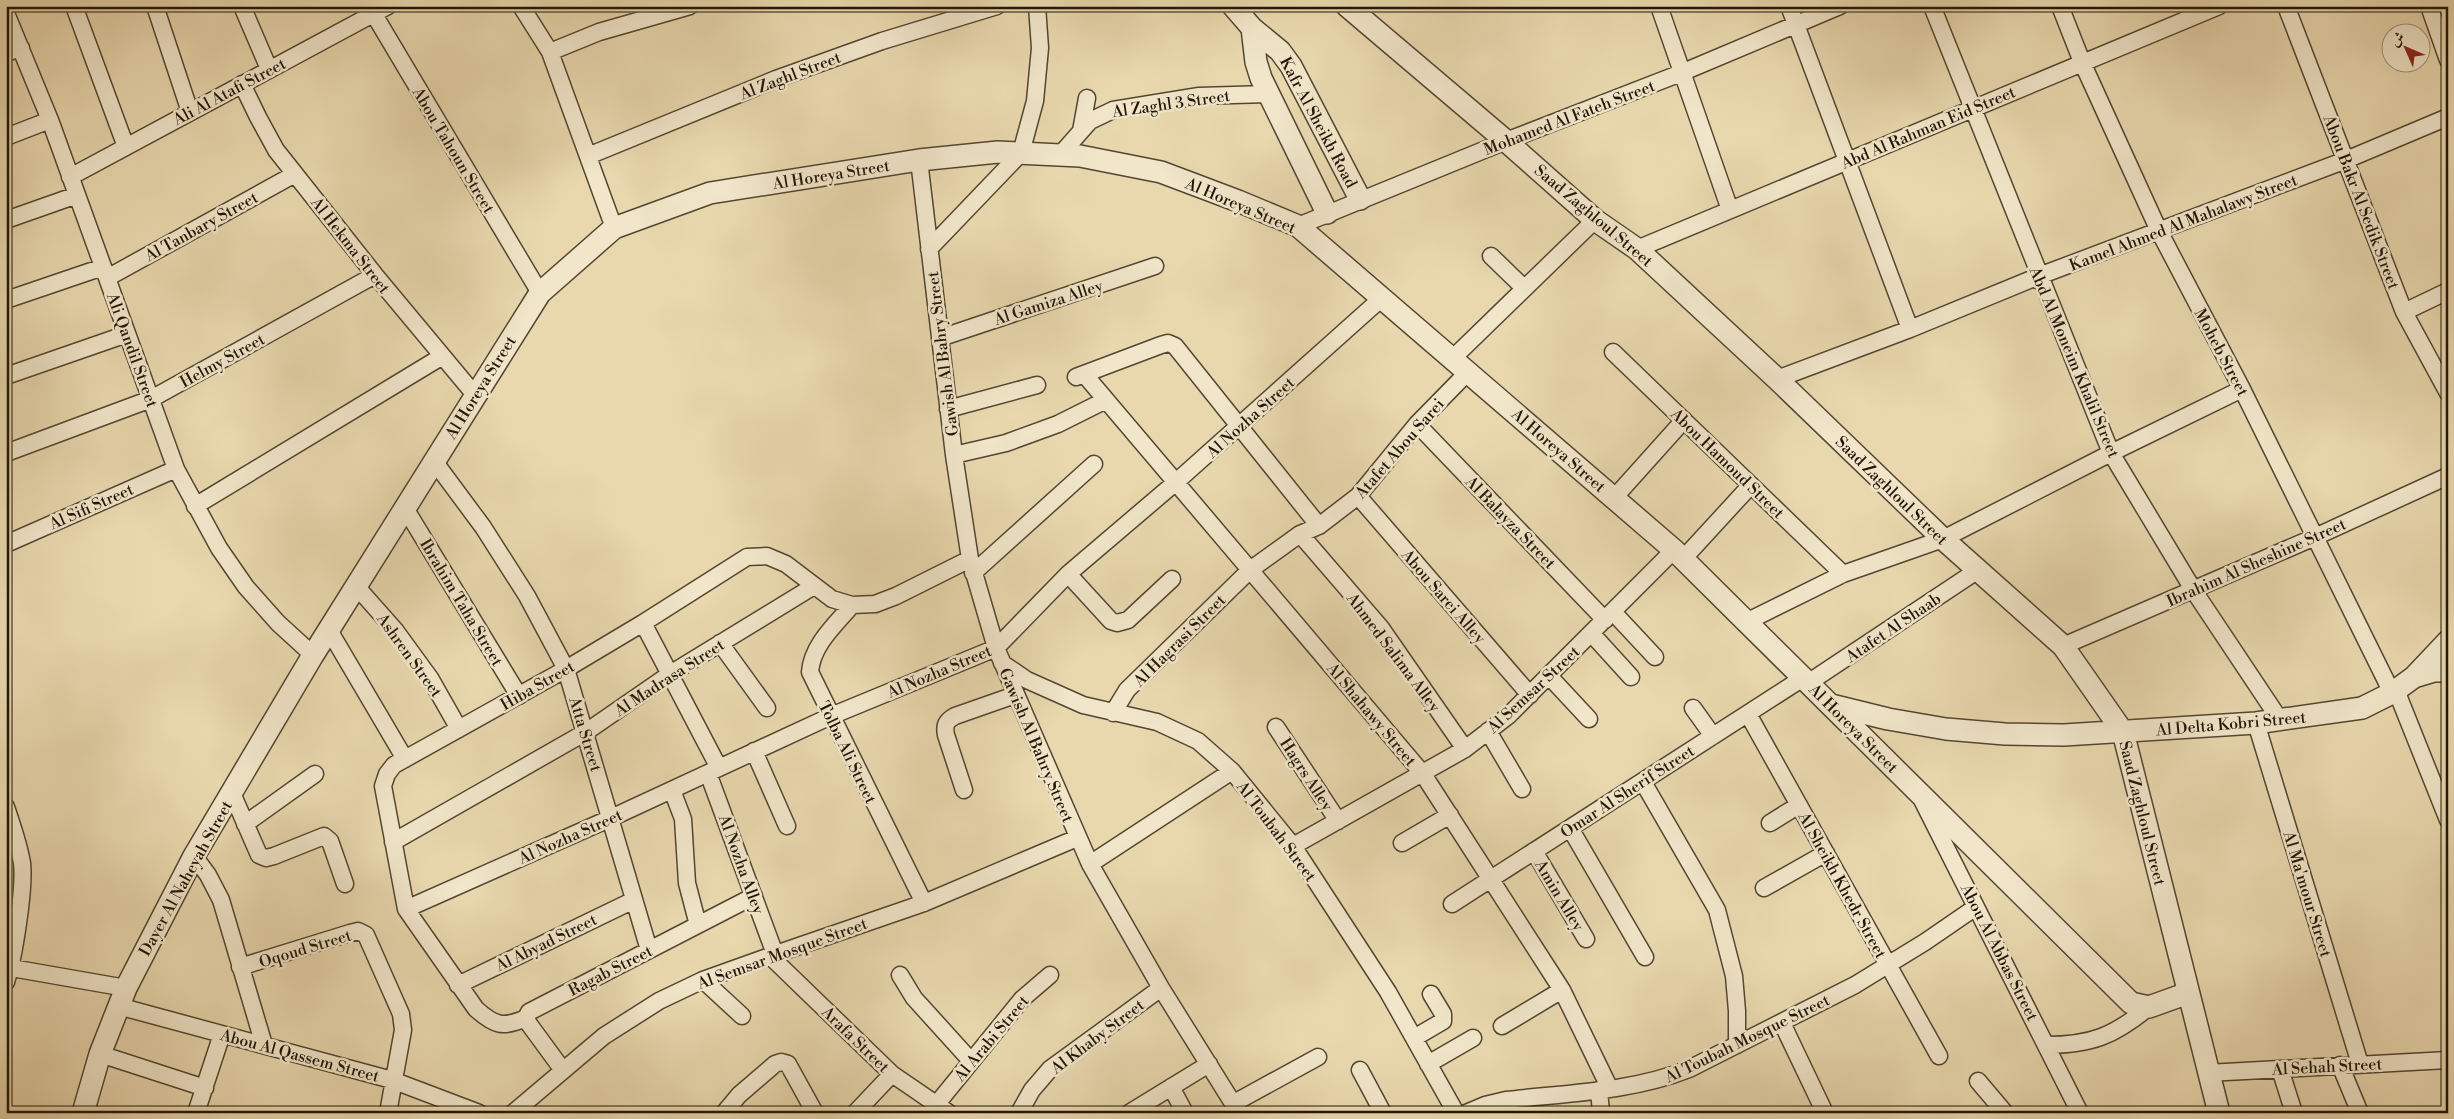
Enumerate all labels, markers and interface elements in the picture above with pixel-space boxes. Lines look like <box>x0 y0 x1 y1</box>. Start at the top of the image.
north arrow <box>2382 22 2432 72</box>
text: ش <box>2386 28 2409 51</box>
street label: Al Zaghl Street <box>736 47 844 105</box>
street label: Kafr Al Sheikh Road <box>1275 53 1361 192</box>
street label: Ali Al Atafi Street <box>169 54 290 130</box>
street label: Mohamed Al Fateh Street <box>1481 76 1658 160</box>
street label: Abd Al Rahman Eid Street <box>1837 82 2019 174</box>
street label: Abou Tahoun Street <box>407 83 499 217</box>
street label: Al Zaghl 3 Street <box>1110 86 1232 122</box>
street label: Abou Bakr Al Sedik Street <box>2318 112 2404 293</box>
street label: Al Horeya Street <box>770 156 891 194</box>
street label: Saad Zaghloul Street <box>1530 160 1657 271</box>
street label: Kamel Ahmed Al Mahalawy Street <box>2066 170 2301 276</box>
street label: Al Horeya Street <box>1181 173 1299 238</box>
street label: Al Tanbary Street <box>141 187 262 267</box>
street label: Al Hekma Street <box>306 193 394 298</box>
street label: Abd Al Moneim Khalil Street <box>2024 263 2124 461</box>
street label: Gawish Al Bahry Street <box>923 270 963 437</box>
street label: Al Gamiza Alley <box>990 276 1106 330</box>
street label: Ali Qandil Street <box>102 289 162 411</box>
street label: Moheb Street <box>2190 305 2253 400</box>
street label: Helmy Street <box>177 329 269 392</box>
street label: Al Horeya Street <box>441 332 521 444</box>
street label: Al Nozha Street <box>1202 373 1299 463</box>
street label: Atafet Abou Sarei <box>1350 394 1449 504</box>
street label: Al Horeya Street <box>1506 404 1610 497</box>
street label: Abou Hamoud Street <box>1666 404 1788 523</box>
street label: Saad Zaghloul Street <box>1831 432 1952 550</box>
street label: Al Balayza Street <box>1460 471 1560 574</box>
street label: Al Sifi Street <box>45 479 137 535</box>
street label: Ibrahim Al Sheshine Street <box>2164 514 2350 612</box>
street label: Ibrahim Taha Street <box>415 535 507 670</box>
street label: Abou Sarei Alley <box>1396 545 1490 648</box>
street label: Ahmed Salima Alley <box>1341 588 1445 716</box>
street label: Atafet Al Shaab <box>1841 589 1945 668</box>
street label: Al Hagrasi Street <box>1129 590 1230 692</box>
street label: Ashren Street <box>372 609 446 702</box>
street label: Al Madrasa Street <box>610 635 729 721</box>
street label: Al Nozha Street <box>883 641 995 703</box>
street label: Al Semsar Street <box>1483 642 1584 738</box>
street label: Hiba Street <box>497 657 578 715</box>
street label: Al Shahawy Street <box>1322 658 1421 771</box>
street label: Gawish Al Bahry Street <box>994 665 1078 826</box>
street label: Al Horeya Street <box>1804 679 1902 778</box>
street label: Atta Street <box>564 693 606 775</box>
street label: Tolba Ali Street <box>814 698 881 807</box>
street label: Al Delta Kobri Street <box>2154 707 2307 741</box>
street label: Hagrs Alley <box>1275 734 1337 815</box>
street label: Saad Zaghloul Street <box>2114 739 2170 888</box>
street label: Omar Al Sherif Street <box>1557 741 1699 843</box>
street label: Al Toubah Street <box>1231 777 1321 886</box>
street label: Dayer Al Naheyah Street <box>135 797 237 960</box>
street label: Al Nozha Street <box>514 805 626 869</box>
street label: Al Sheikh Khedr Street <box>1793 808 1891 962</box>
street label: Al Nozha Alley <box>713 811 768 917</box>
street label: Al Ma'mour Street <box>2278 828 2336 960</box>
street label: Amin Alley <box>1530 855 1588 935</box>
street label: Abou Al Abbas Street <box>1955 880 2042 1025</box>
street label: Al Abyad Street <box>492 910 601 976</box>
street label: Al Semsar Mosque Street <box>694 914 870 994</box>
street label: Oqoud Street <box>257 925 354 973</box>
street label: Ragab Street <box>565 941 656 1001</box>
street label: Al Toubah Mosque Street <box>1661 990 1833 1088</box>
street label: Al Arabi Street <box>949 991 1034 1086</box>
street label: Al Khaby Street <box>1046 995 1149 1079</box>
street label: Arafa Street <box>817 1002 894 1077</box>
street label: Abou Al Qassem Street <box>217 1025 382 1087</box>
street label: Al Sehah Street <box>2271 1054 2383 1080</box>

